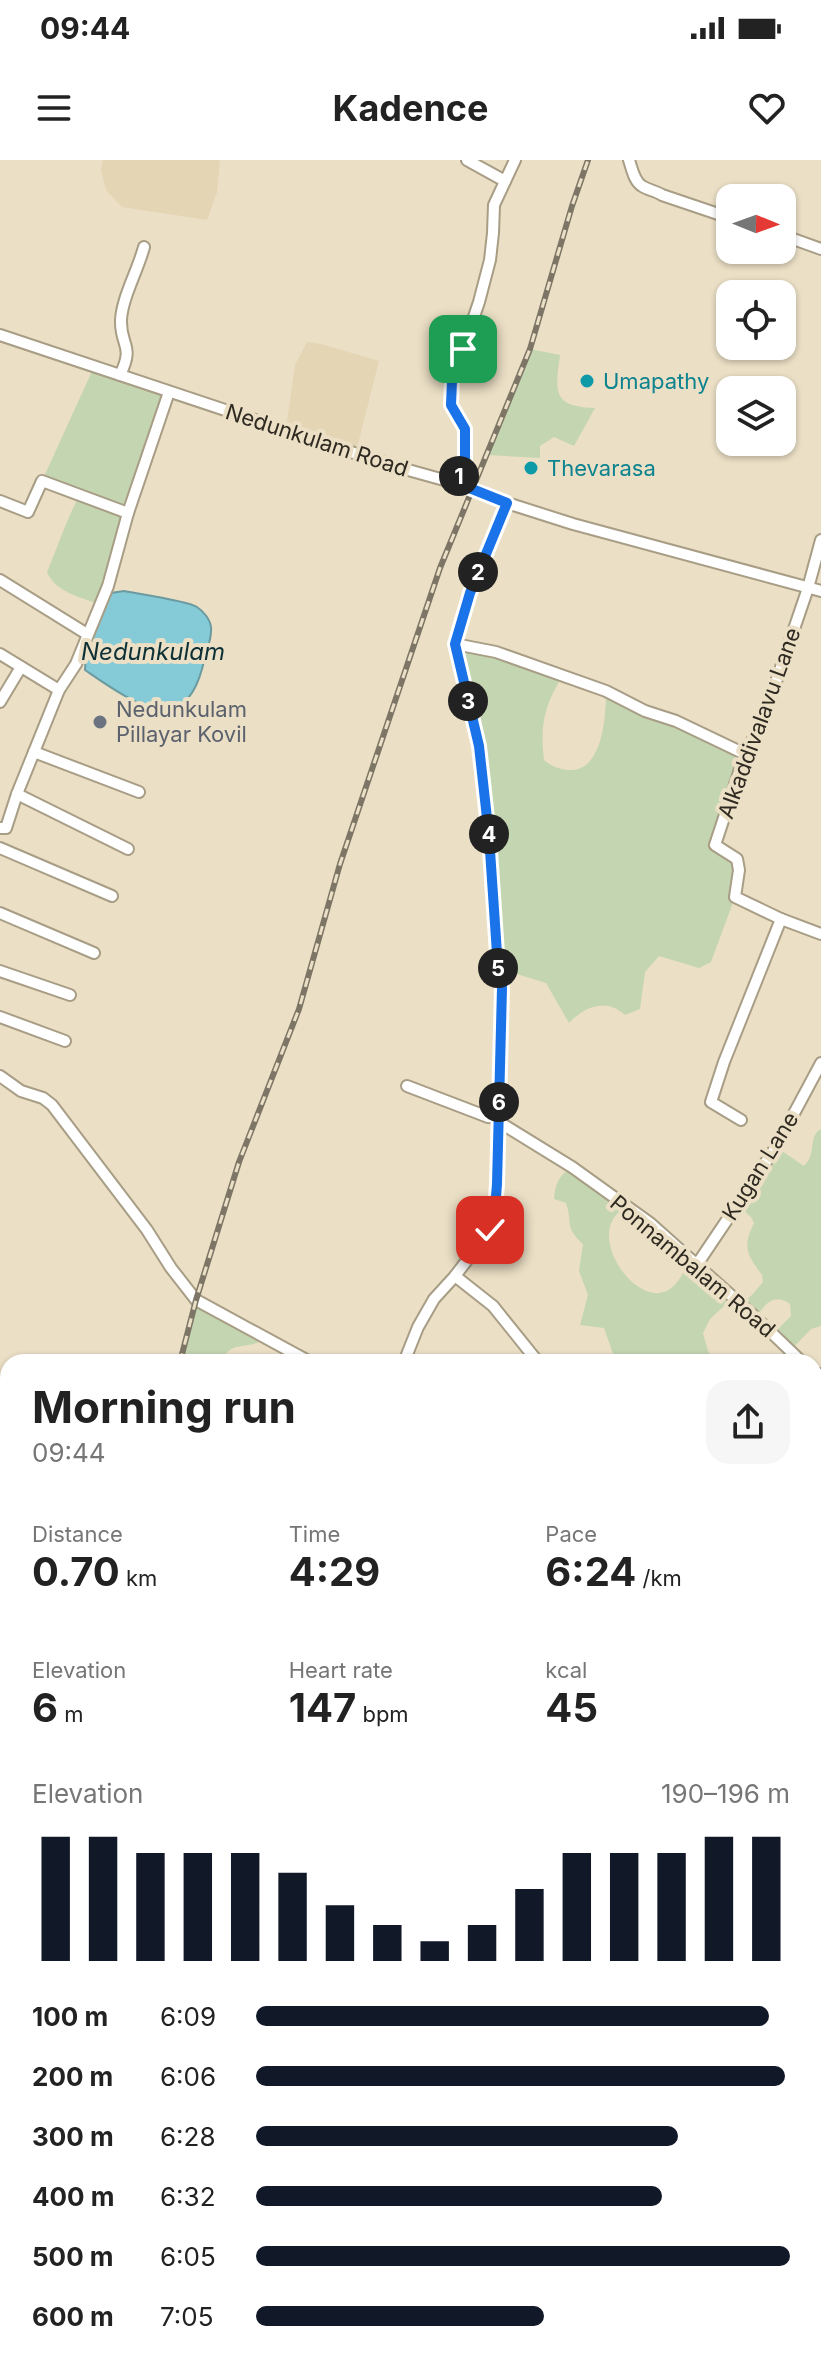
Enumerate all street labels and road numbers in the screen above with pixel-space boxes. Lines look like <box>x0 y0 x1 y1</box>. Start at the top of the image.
street label: Nedunkulam Road <box>223 398 411 482</box>
street label: Alkaddivalavu Lane <box>712 624 806 822</box>
street label: Kugan Lane <box>716 1107 804 1225</box>
street label: Ponnambalam Road <box>605 1190 781 1342</box>

